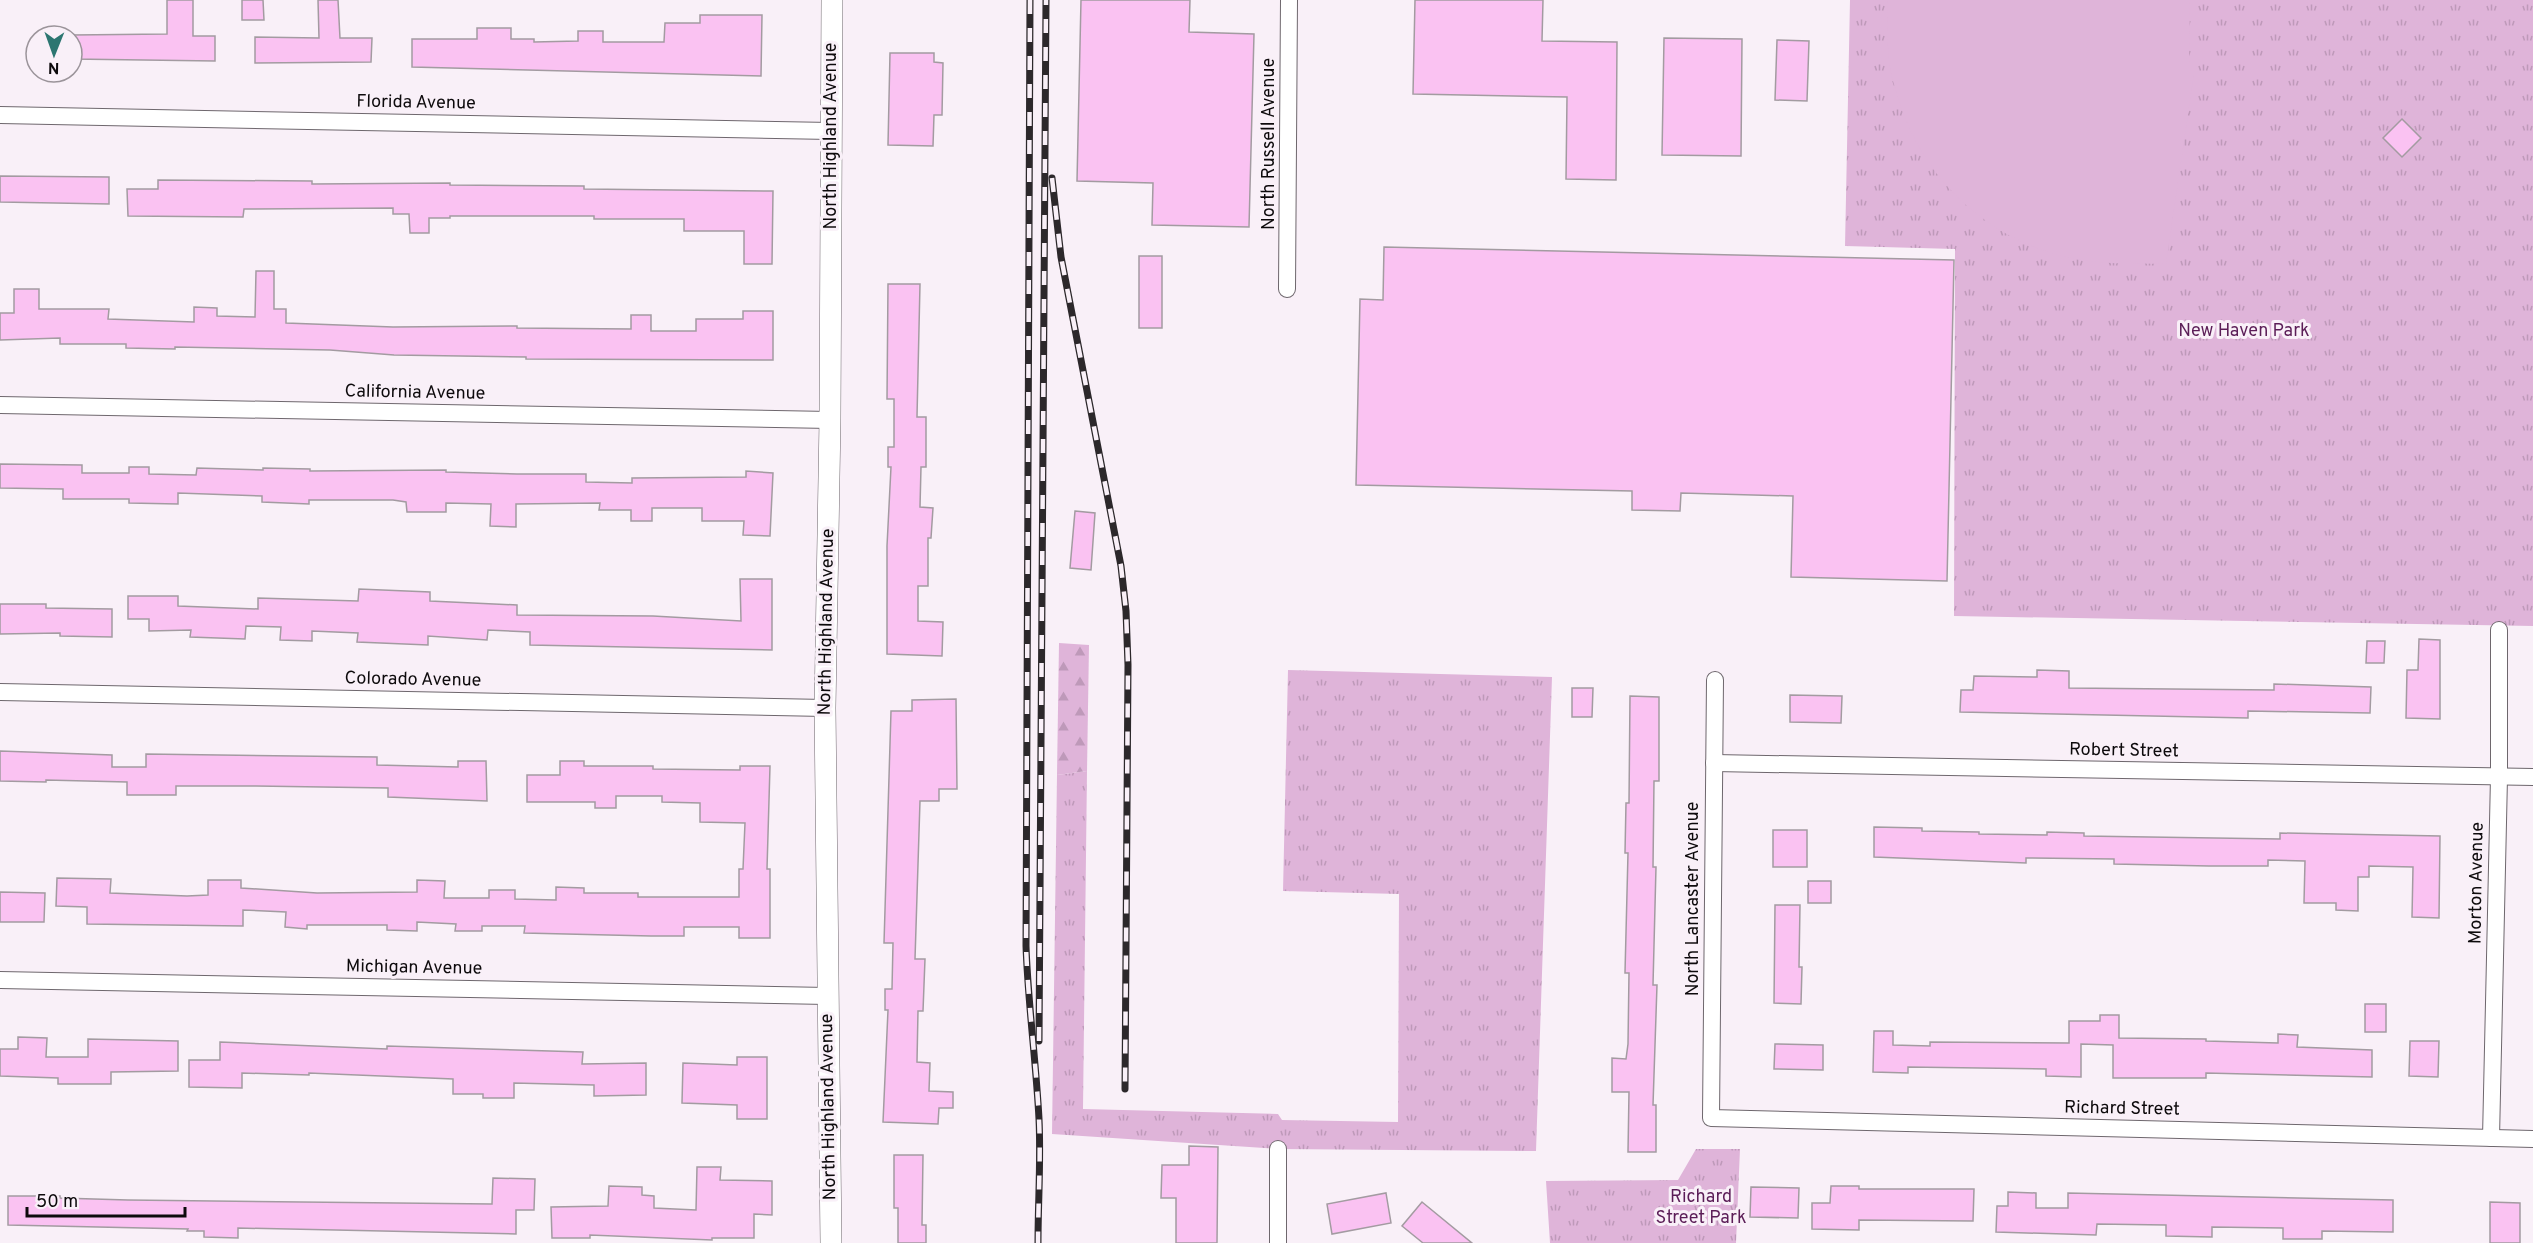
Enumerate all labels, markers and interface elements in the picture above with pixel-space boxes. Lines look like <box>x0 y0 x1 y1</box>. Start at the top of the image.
north arrow <box>24 24 84 84</box>
street label: North Highland Avenue <box>820 43 843 229</box>
text: N <box>48 57 60 77</box>
street label: North Russell Avenue <box>1258 58 1281 230</box>
street label: Florida Avenue <box>356 90 476 116</box>
park label: New Haven Park <box>2178 320 2310 343</box>
street label: California Avenue <box>344 380 486 406</box>
street label: North Highland Avenue <box>814 528 840 716</box>
street label: Colorado Avenue <box>344 667 482 693</box>
street label: Robert Street <box>2069 739 2179 763</box>
street label: North Lancaster Avenue <box>1682 802 1705 996</box>
street label: Morton Avenue <box>2464 822 2490 944</box>
street label: Michigan Avenue <box>346 955 482 981</box>
street label: North Highland Avenue <box>816 1013 842 1201</box>
street label: Richard Street <box>2064 1096 2180 1122</box>
scale bar <box>27 1180 184 1218</box>
park label: Richard Street Park <box>1656 1186 1746 1230</box>
text: 50 m <box>36 1191 78 1214</box>

